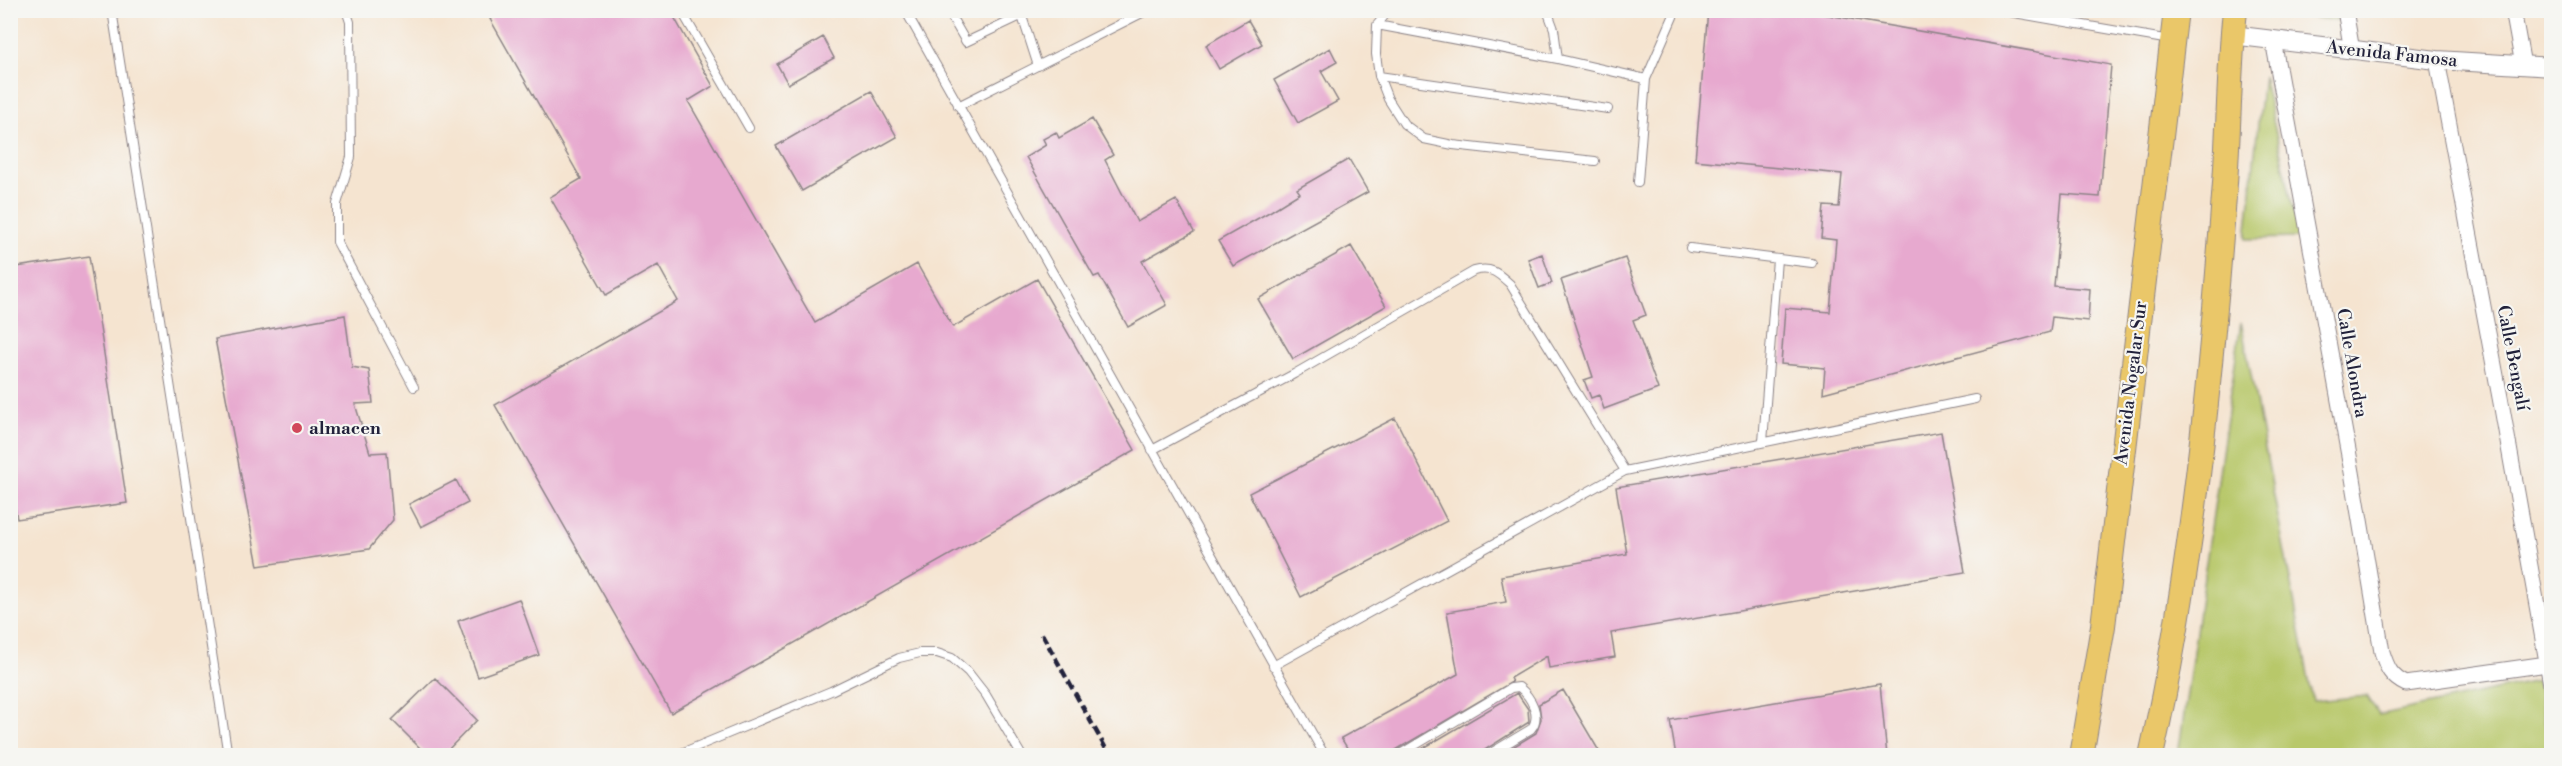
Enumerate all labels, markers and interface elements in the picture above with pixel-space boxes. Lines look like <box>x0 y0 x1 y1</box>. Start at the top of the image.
street label: Avenida Famosa <box>2324 36 2460 72</box>
street label: Avenida Nogalar Sur <box>2109 300 2152 467</box>
street label: Calle Bengalí <box>2491 303 2535 414</box>
street label: Calle Alondra <box>2331 307 2373 420</box>
place label: almacen <box>309 417 381 440</box>
marker: almacen <box>290 421 304 435</box>

